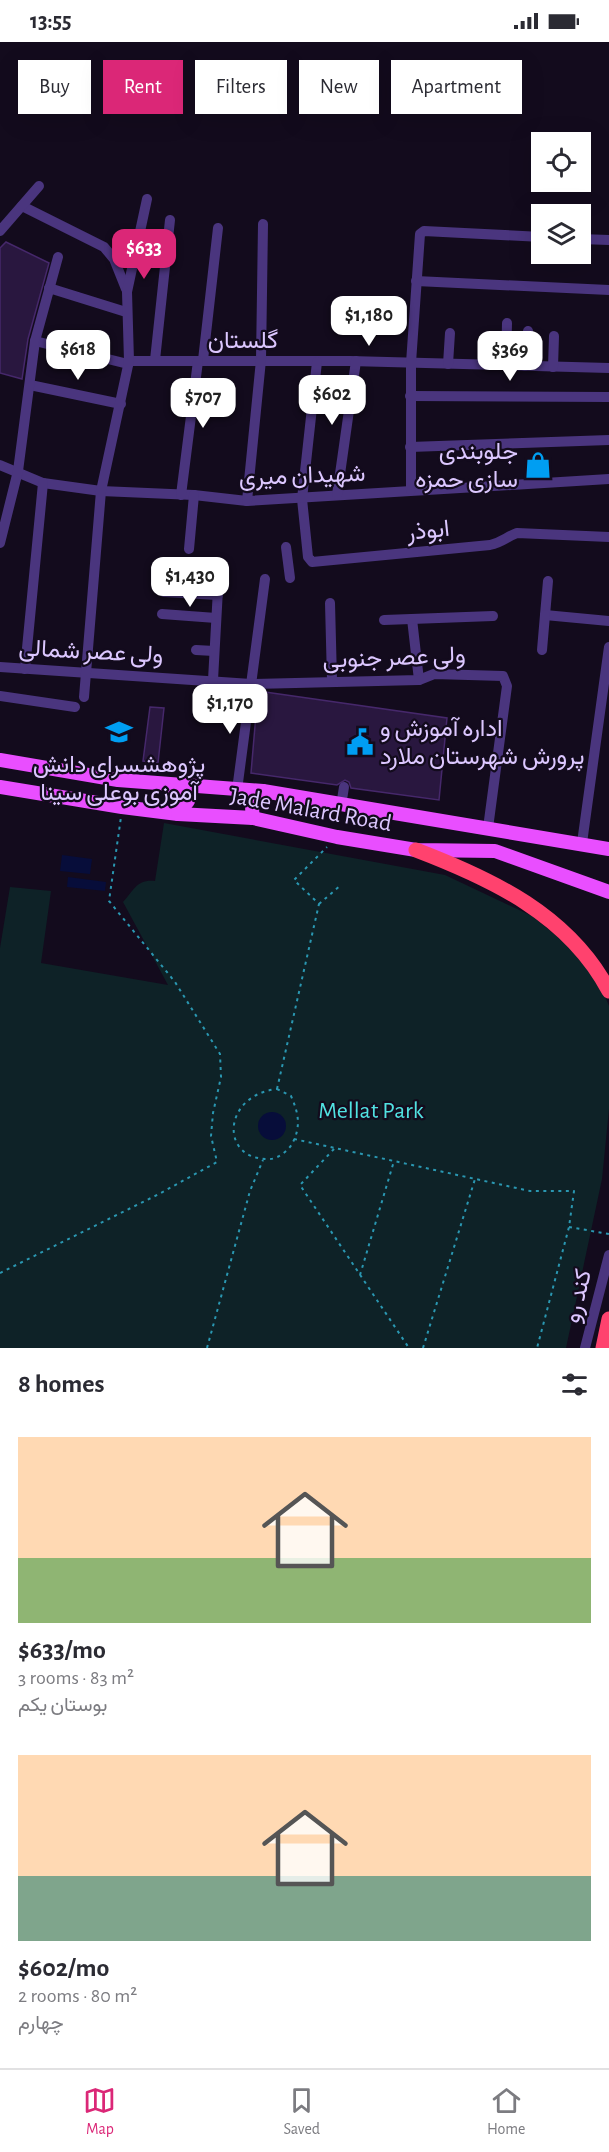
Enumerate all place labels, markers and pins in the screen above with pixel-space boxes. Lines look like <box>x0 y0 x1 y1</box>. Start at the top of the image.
pin: $633 <box>108 229 180 280</box>
pin: $1,180 <box>320 296 418 347</box>
pin: $618 <box>42 330 114 381</box>
pin: $369 <box>474 331 546 382</box>
pin: $602 <box>296 375 368 426</box>
pin: $707 <box>167 378 239 429</box>
place label: جلوبندی سازی حمزه <box>415 440 518 494</box>
shop icon: جلوبندی سازی حمزه <box>523 450 553 480</box>
pin: $1,430 <box>141 557 239 608</box>
pin: $1,170 <box>181 684 279 735</box>
place label: اداره آموزش و پرورش شهرستان ملارد <box>380 716 585 772</box>
school or university icon: پژوهشسرای دانش آموزی بوعلی سینا <box>104 717 134 747</box>
public building icon: اداره آموزش و پرورش شهرستان ملارد <box>345 727 375 757</box>
place label: پژوهشسرای دانش آموزی بوعلی سینا <box>33 753 205 807</box>

